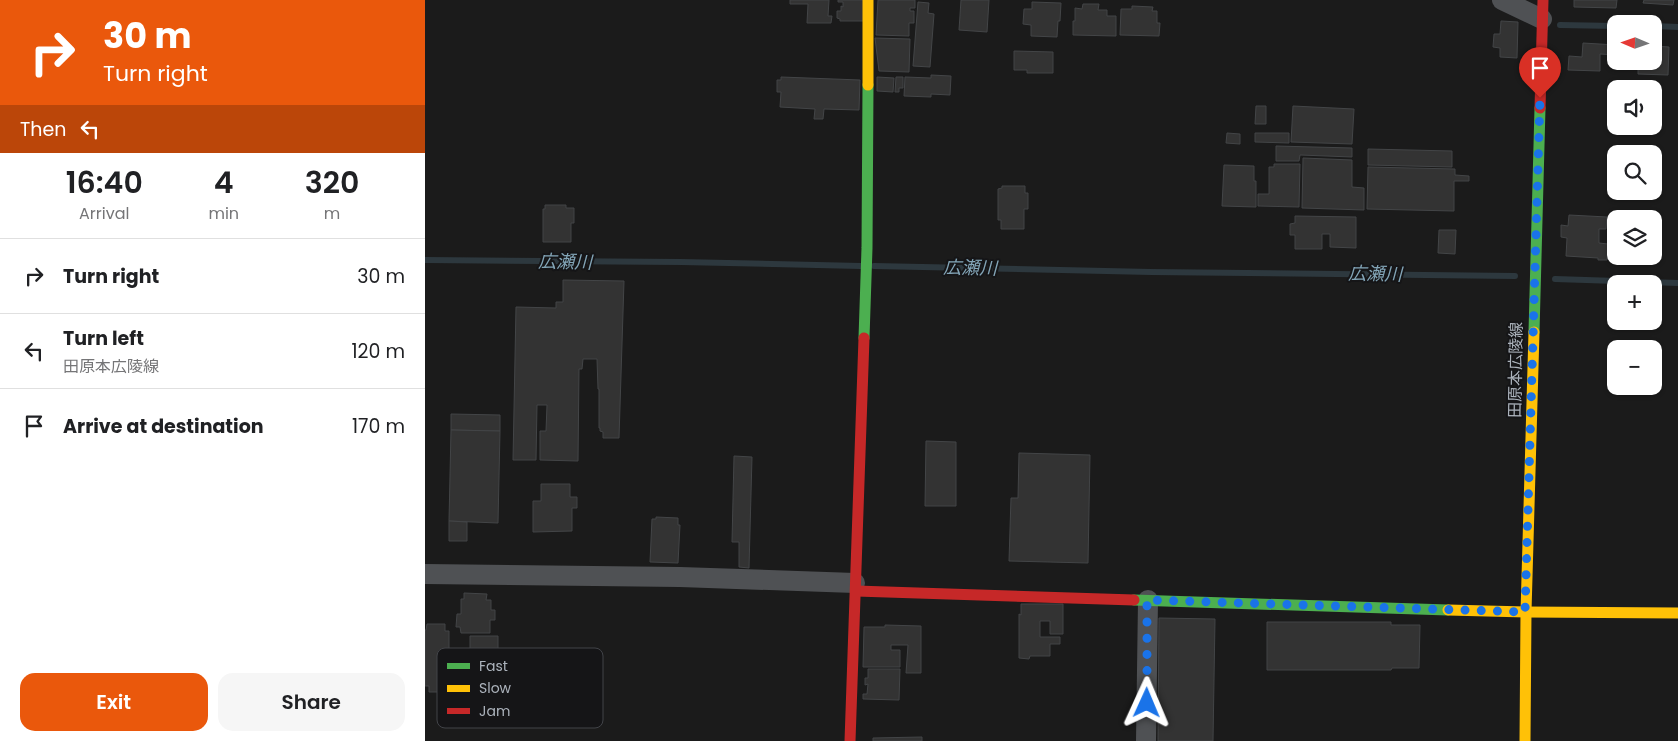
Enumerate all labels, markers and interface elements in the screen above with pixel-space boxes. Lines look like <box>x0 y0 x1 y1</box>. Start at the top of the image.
text: 30 m <box>103 11 191 60</box>
north arrow <box>1607 15 1663 70</box>
map controls <box>1607 15 1662 395</box>
icon: right <box>20 20 85 85</box>
pin <box>1519 47 1561 98</box>
icon: arrive <box>1526 54 1554 82</box>
text: Turn right <box>103 58 208 89</box>
button: sound <box>1607 80 1662 135</box>
icon: left <box>76 115 104 143</box>
text: Then <box>20 116 66 143</box>
button: search <box>1607 145 1662 200</box>
text: 16:40 <box>66 161 143 204</box>
text: 4 <box>214 161 234 204</box>
text: 320 <box>305 161 359 204</box>
text: Arrival <box>79 202 129 225</box>
text: min <box>208 202 239 225</box>
text: m <box>324 202 340 225</box>
button: layers <box>1607 210 1662 265</box>
water label: 広瀬川 <box>538 249 594 275</box>
water label: 広瀬川 <box>943 255 999 281</box>
water label: 広瀬川 <box>1348 261 1404 287</box>
icon: right <box>20 262 48 290</box>
text: Turn right <box>63 263 159 290</box>
text: 30 m <box>357 263 405 290</box>
button: + <box>1607 275 1662 330</box>
street label: 田原本広陵線 <box>1503 322 1528 418</box>
text: Turn left <box>63 325 144 352</box>
icon: left <box>20 337 48 365</box>
text: 120 m <box>351 338 405 365</box>
button: − <box>1607 340 1662 395</box>
text: 田原本広陵線 <box>63 355 159 378</box>
icon: arrive <box>20 412 48 440</box>
text: Arrive at destination <box>63 413 264 440</box>
text: 170 m <box>352 413 405 440</box>
legend <box>437 648 603 728</box>
text: Fast <box>479 656 508 676</box>
button: Exit <box>20 673 208 731</box>
button: Share <box>218 673 405 731</box>
position arrow <box>1120 676 1172 728</box>
text: Slow <box>479 678 512 698</box>
text: Jam <box>479 701 510 721</box>

